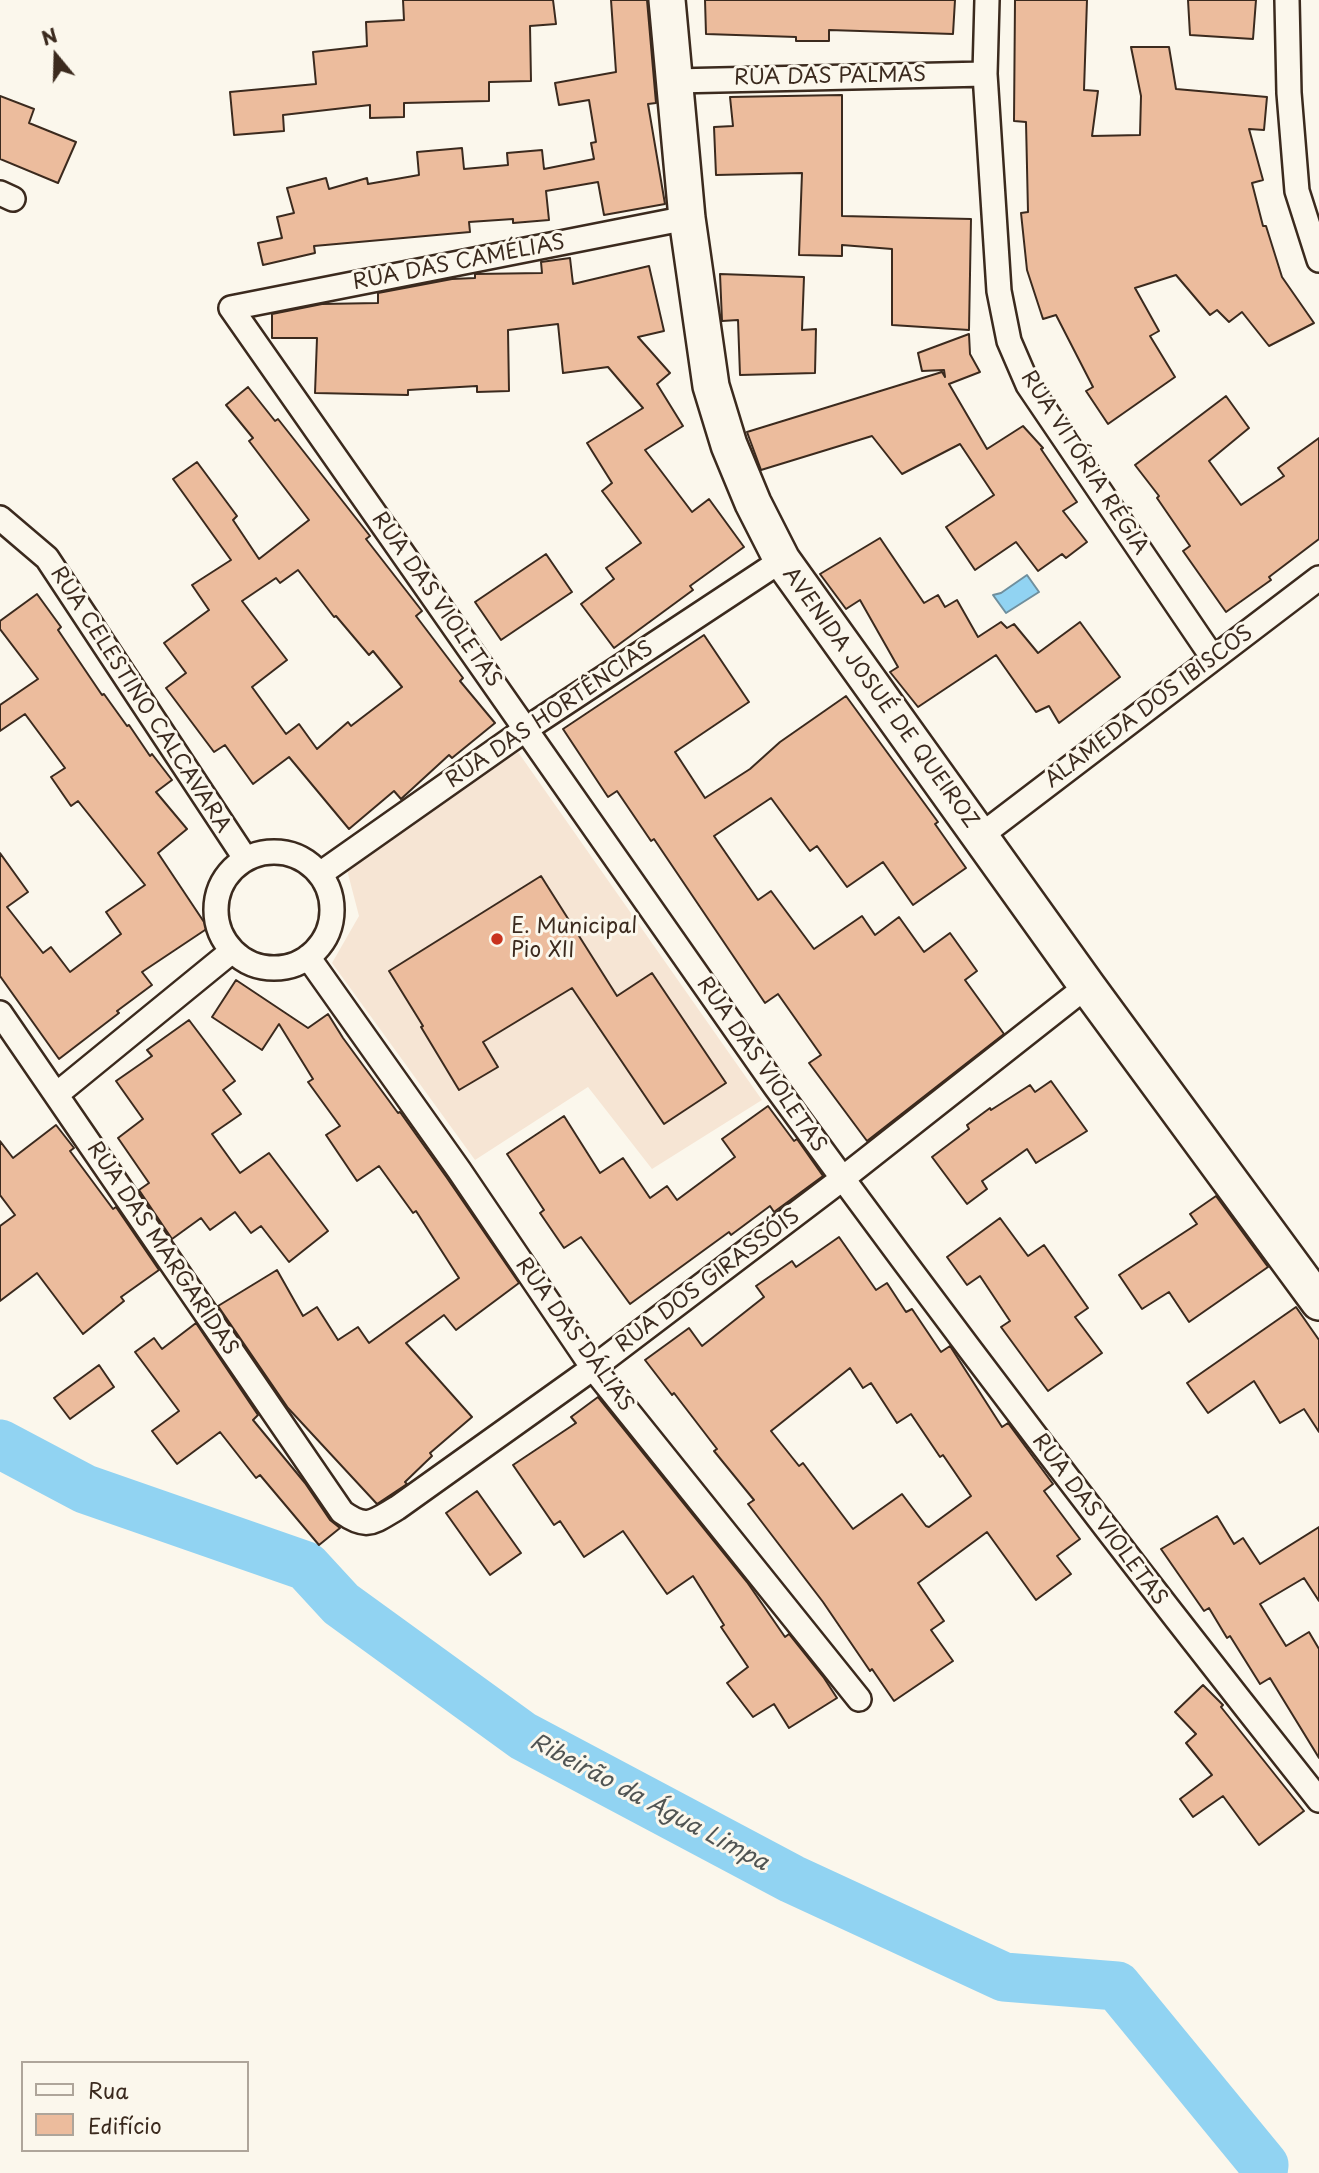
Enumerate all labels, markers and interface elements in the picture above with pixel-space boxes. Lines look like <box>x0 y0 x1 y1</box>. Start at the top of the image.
text: N <box>37 20 61 52</box>
north arrow <box>21 21 91 91</box>
street label: RUA DAS PALMAS <box>734 63 926 91</box>
street label: RUA DAS CAMÉLIAS <box>351 230 567 296</box>
street label: RUA VITÓRIA RÉGIA <box>1015 366 1153 560</box>
street label: RUA DAS VIOLETAS <box>366 508 506 692</box>
street label: RUA CELESTINO CALCAVARA <box>44 562 236 838</box>
street label: AVENIDA JOSUÉ DE QUEIROZ <box>777 563 983 833</box>
street label: ALAMEDA DOS IBISCOS <box>1040 621 1258 793</box>
street label: RUA DAS HORTÊNCIAS <box>441 636 659 794</box>
place label: E. Municipal Pio XII <box>511 914 637 964</box>
marker: E. Municipal Pio XII <box>489 931 505 947</box>
street label: RUA DAS VIOLETAS <box>691 973 831 1157</box>
street label: RUA DAS MARGARIDAS <box>81 1137 243 1361</box>
street label: RUA DOS GIRASSÓIS <box>611 1204 805 1358</box>
street label: RUA DAS DÁLIAS <box>510 1253 638 1417</box>
street label: RUA DAS VIOLETAS <box>1026 1429 1172 1611</box>
water label: Ribeirão da Água Limpa <box>525 1728 773 1878</box>
legend <box>21 2061 248 2152</box>
text: Rua <box>88 2074 128 2106</box>
text: Edifício <box>88 2109 162 2141</box>

